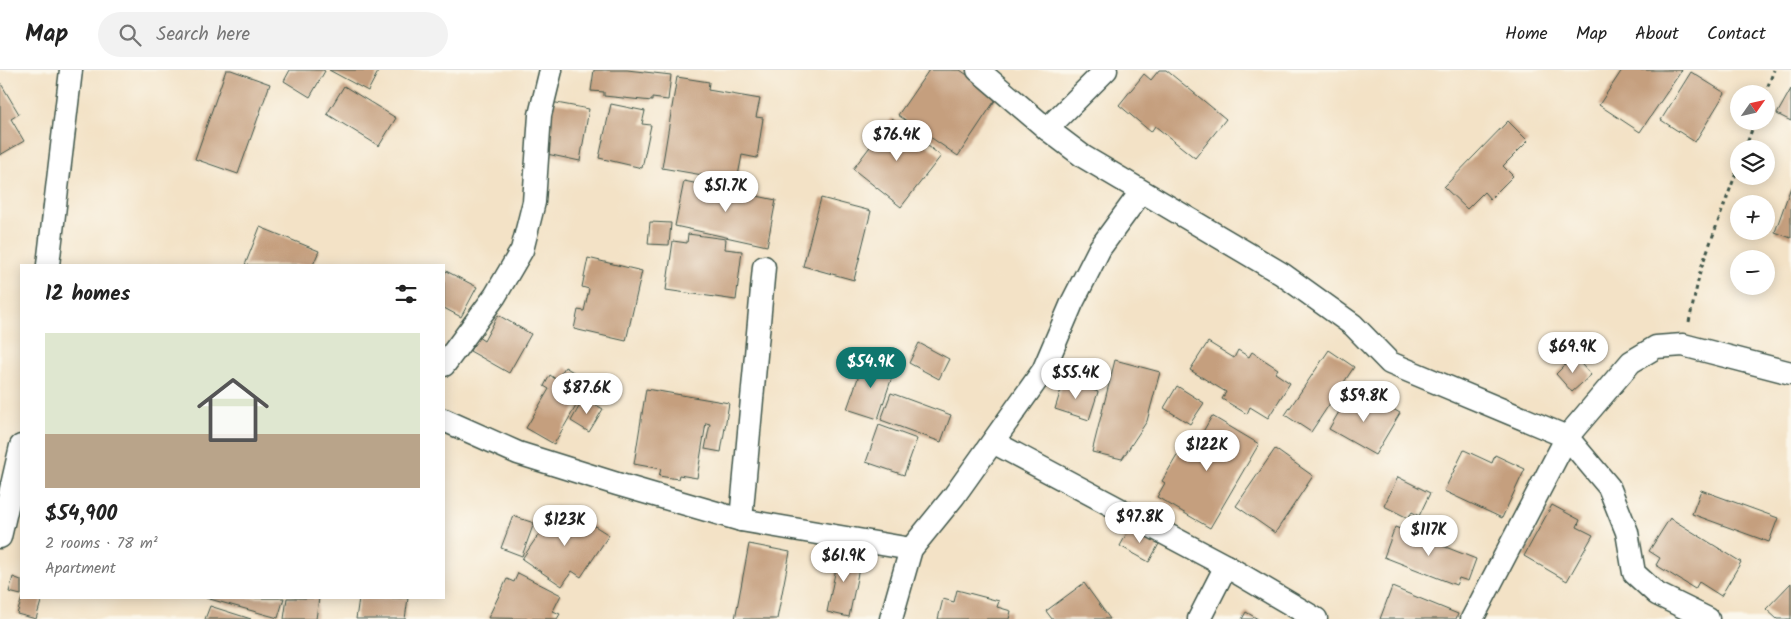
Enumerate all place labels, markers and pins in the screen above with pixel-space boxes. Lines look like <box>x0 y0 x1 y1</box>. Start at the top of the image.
pin: $76.4K <box>856 119 938 162</box>
pin: $51.7K <box>685 170 767 213</box>
pin: $69.9K <box>1532 332 1614 374</box>
pin: $54.9K <box>830 346 912 389</box>
pin: $55.4K <box>1035 358 1117 400</box>
pin: $87.6K <box>546 372 628 415</box>
pin: $59.8K <box>1323 380 1405 423</box>
pin: $122K <box>1172 430 1242 472</box>
pin: $97.8K <box>1099 502 1181 544</box>
pin: $123K <box>530 504 600 547</box>
pin: $117K <box>1394 514 1464 557</box>
pin: $61.9K <box>803 540 885 583</box>

